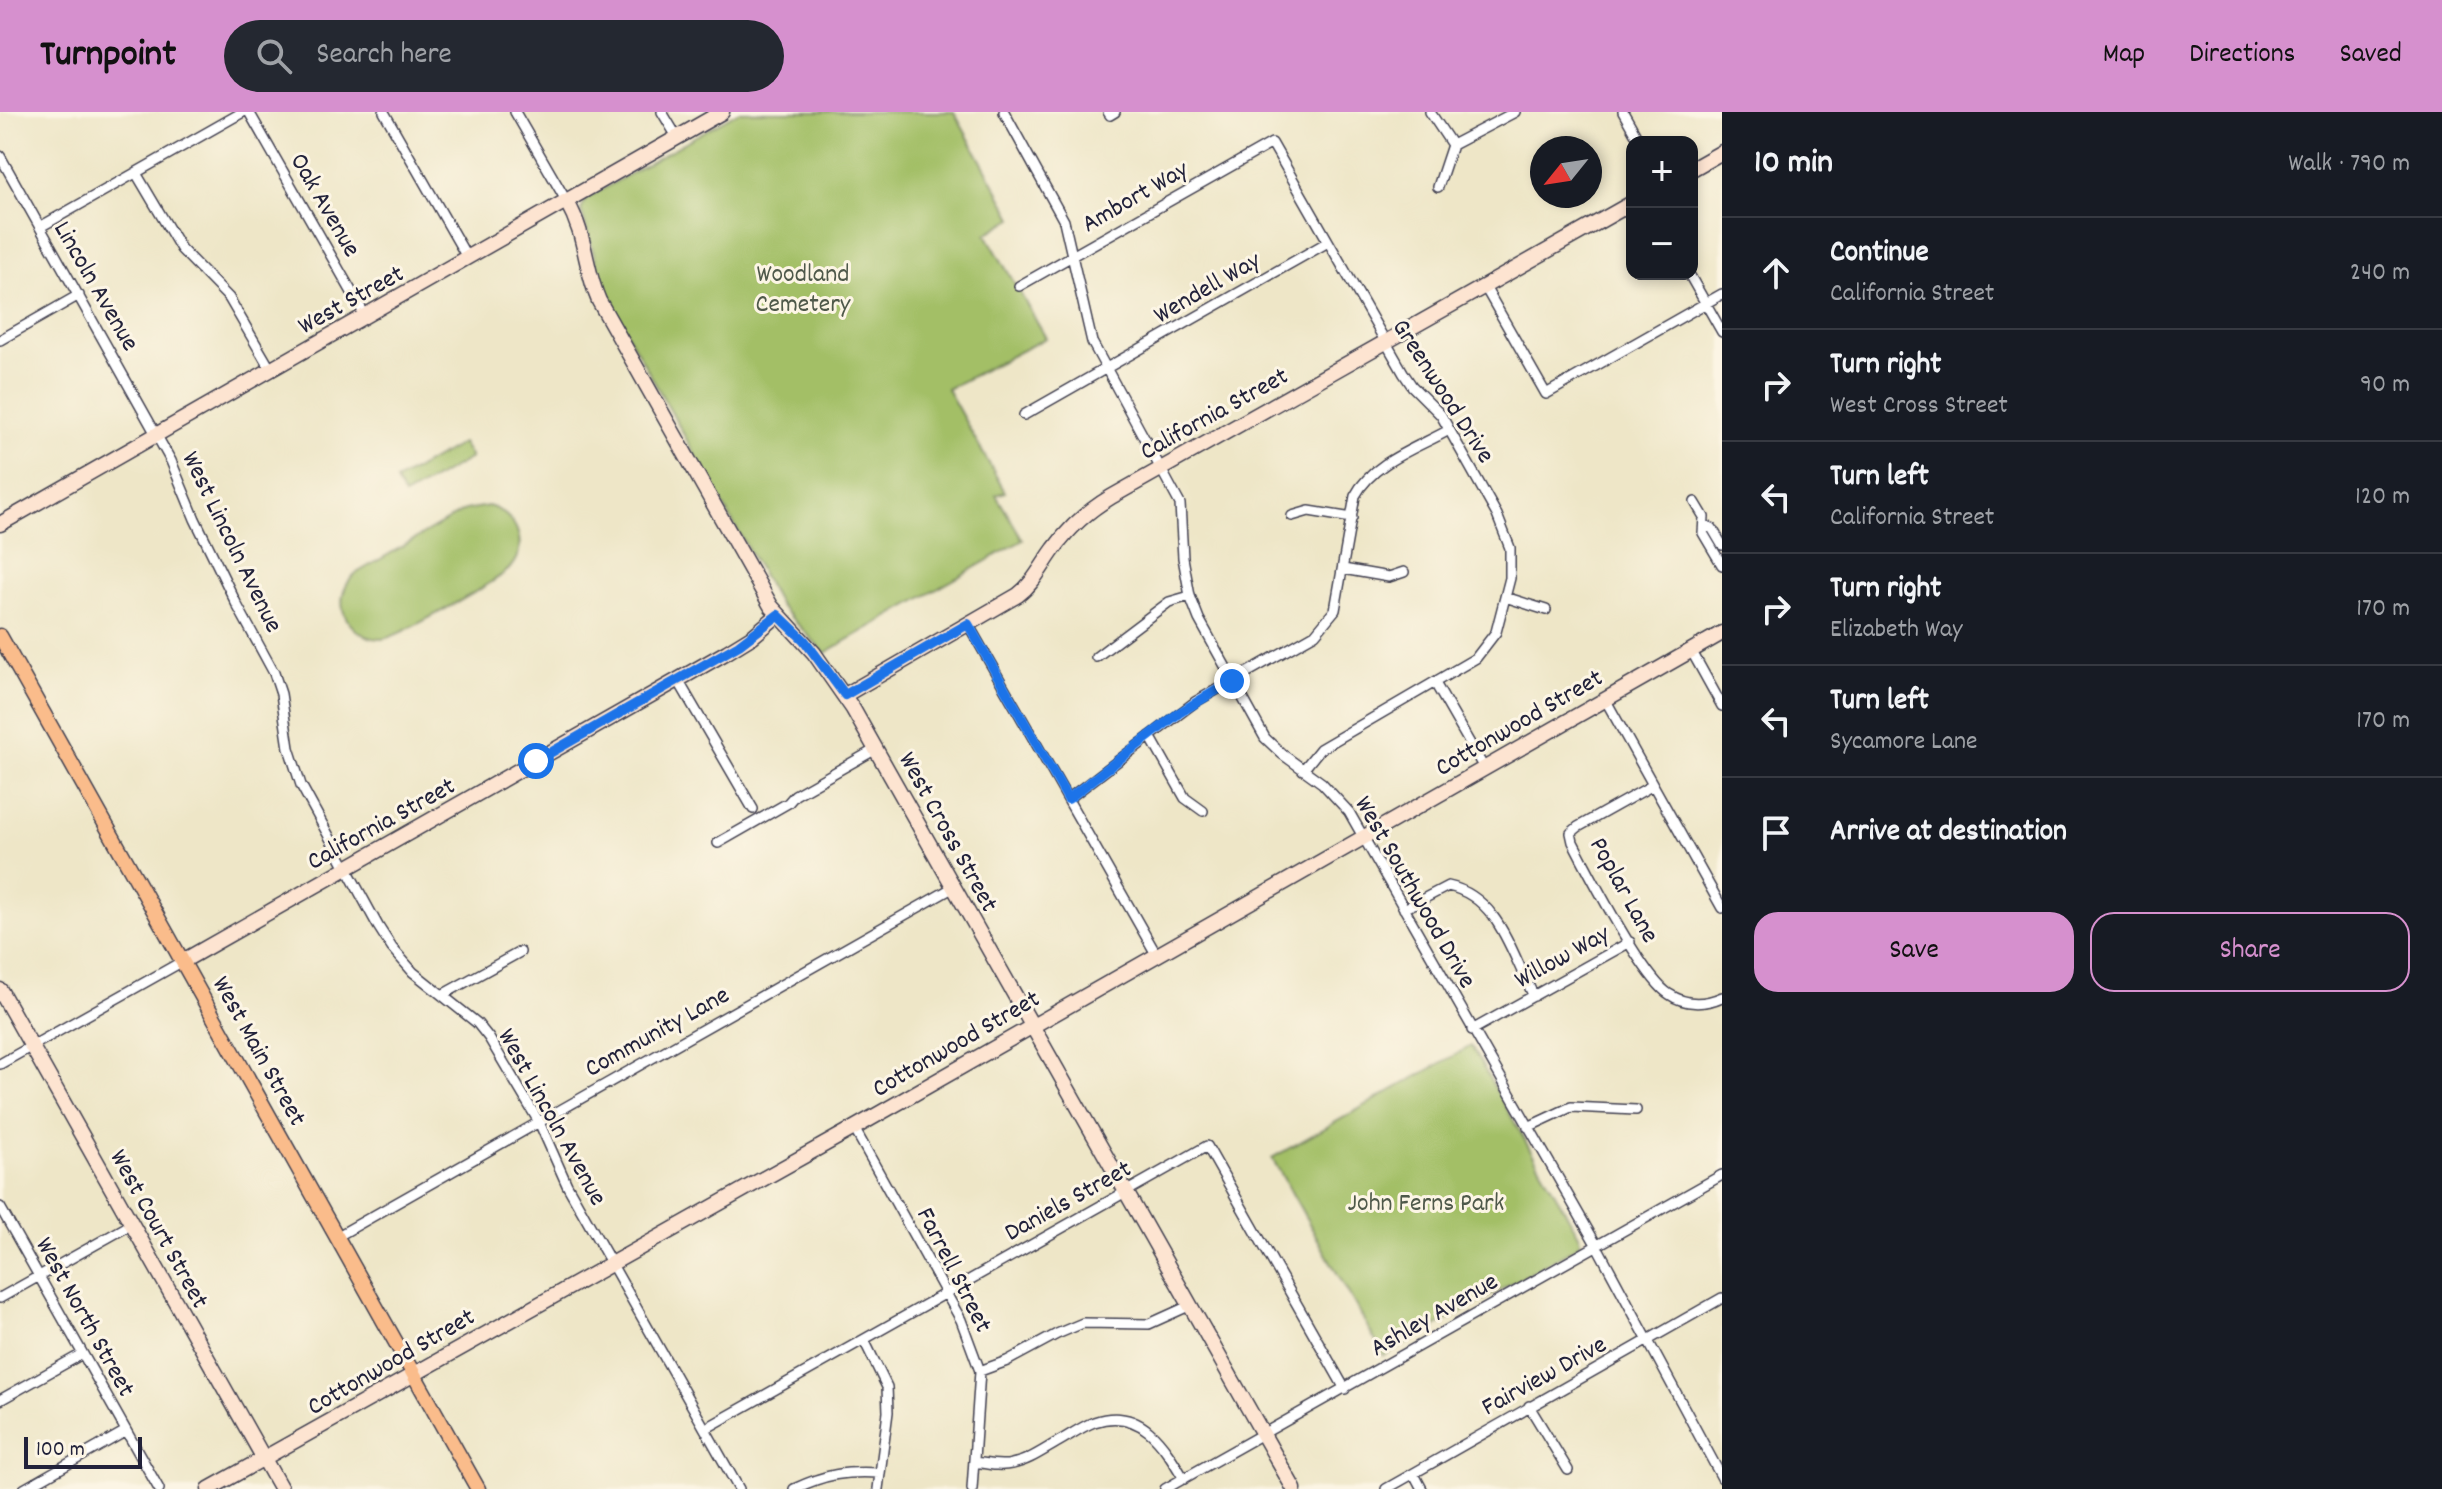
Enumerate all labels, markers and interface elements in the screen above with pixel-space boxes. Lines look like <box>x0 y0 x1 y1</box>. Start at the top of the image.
search box <box>224 20 784 92</box>
text: Turnpoint <box>40 29 176 84</box>
icon: search <box>252 34 296 78</box>
text: Search here <box>316 35 452 78</box>
text: Map <box>2103 36 2145 76</box>
text: Directions <box>2189 36 2295 76</box>
text: Saved <box>2339 36 2402 76</box>
north arrow <box>1530 136 1602 208</box>
map controls <box>1626 136 1698 280</box>
button: + <box>1626 136 1698 208</box>
text: 10 min <box>1754 140 1833 189</box>
text: Walk · 790 m <box>2288 146 2410 183</box>
street label: Oak Avenue <box>279 147 369 265</box>
street label: Ambort Way <box>1076 152 1196 243</box>
button: − <box>1626 208 1698 280</box>
street label: Lincoln Avenue <box>43 215 147 359</box>
text: Continue <box>1830 233 1929 276</box>
street label: Wendell Way <box>1147 243 1268 335</box>
icon: ahead <box>1754 251 1798 295</box>
text: 240 m <box>2350 255 2410 292</box>
street label: West Street <box>292 257 412 345</box>
park label: Woodland Cemetery <box>756 257 851 324</box>
text: California Street <box>1830 276 1994 313</box>
street label: Greenwood Drive <box>1381 312 1503 472</box>
text: Turn right <box>1830 345 1941 388</box>
street label: California Street <box>1134 359 1296 471</box>
icon: right <box>1754 363 1798 407</box>
text: 90 m <box>2360 367 2410 404</box>
text: West Cross Street <box>1830 388 2008 425</box>
street label: West Lincoln Avenue <box>171 446 291 639</box>
text: Turn left <box>1830 457 1929 500</box>
icon: left <box>1754 475 1798 519</box>
text: 120 m <box>2355 479 2410 516</box>
text: California Street <box>1830 500 1994 537</box>
text: Turn right <box>1830 569 1941 612</box>
icon: right <box>1754 587 1798 631</box>
text: 170 m <box>2356 591 2410 628</box>
text: Elizabeth Way <box>1830 612 1963 649</box>
street label: Cottonwood Street <box>1429 661 1611 787</box>
route end <box>1214 663 1250 699</box>
text: Turn left <box>1830 681 1929 724</box>
icon: left <box>1754 699 1798 743</box>
text: 170 m <box>2356 703 2410 740</box>
text: Sycamore Lane <box>1830 724 1977 761</box>
route start <box>518 743 554 779</box>
street label: West Cross Street <box>888 746 1006 920</box>
street label: California Street <box>301 769 463 881</box>
street label: West Southwood Drive <box>1344 790 1484 996</box>
icon: arrive <box>1754 811 1798 855</box>
text: Arrive at destination <box>1830 812 2067 855</box>
street label: Poplar Lane <box>1579 831 1667 950</box>
button: Save <box>1754 912 2074 992</box>
button: Share <box>2090 912 2410 992</box>
street label: Willow Way <box>1508 916 1618 999</box>
street label: West Main Street <box>201 970 315 1134</box>
street label: Community Lane <box>579 978 737 1088</box>
street label: Cottonwood Street <box>866 982 1048 1108</box>
street label: West Lincoln Avenue <box>487 1022 615 1213</box>
street label: West Court Street <box>99 1143 217 1316</box>
street label: Daniels Street <box>998 1152 1139 1252</box>
park label: John Ferns Park <box>1348 1186 1504 1223</box>
street label: Farrell Street <box>906 1202 1000 1340</box>
street label: West North Street <box>25 1231 143 1405</box>
street label: Ashley Avenue <box>1364 1264 1506 1368</box>
street label: Cottonwood Street <box>301 1300 483 1426</box>
street label: Fairview Drive <box>1475 1327 1614 1427</box>
scale bar <box>24 1433 142 1469</box>
text: 100 m <box>36 1435 85 1466</box>

